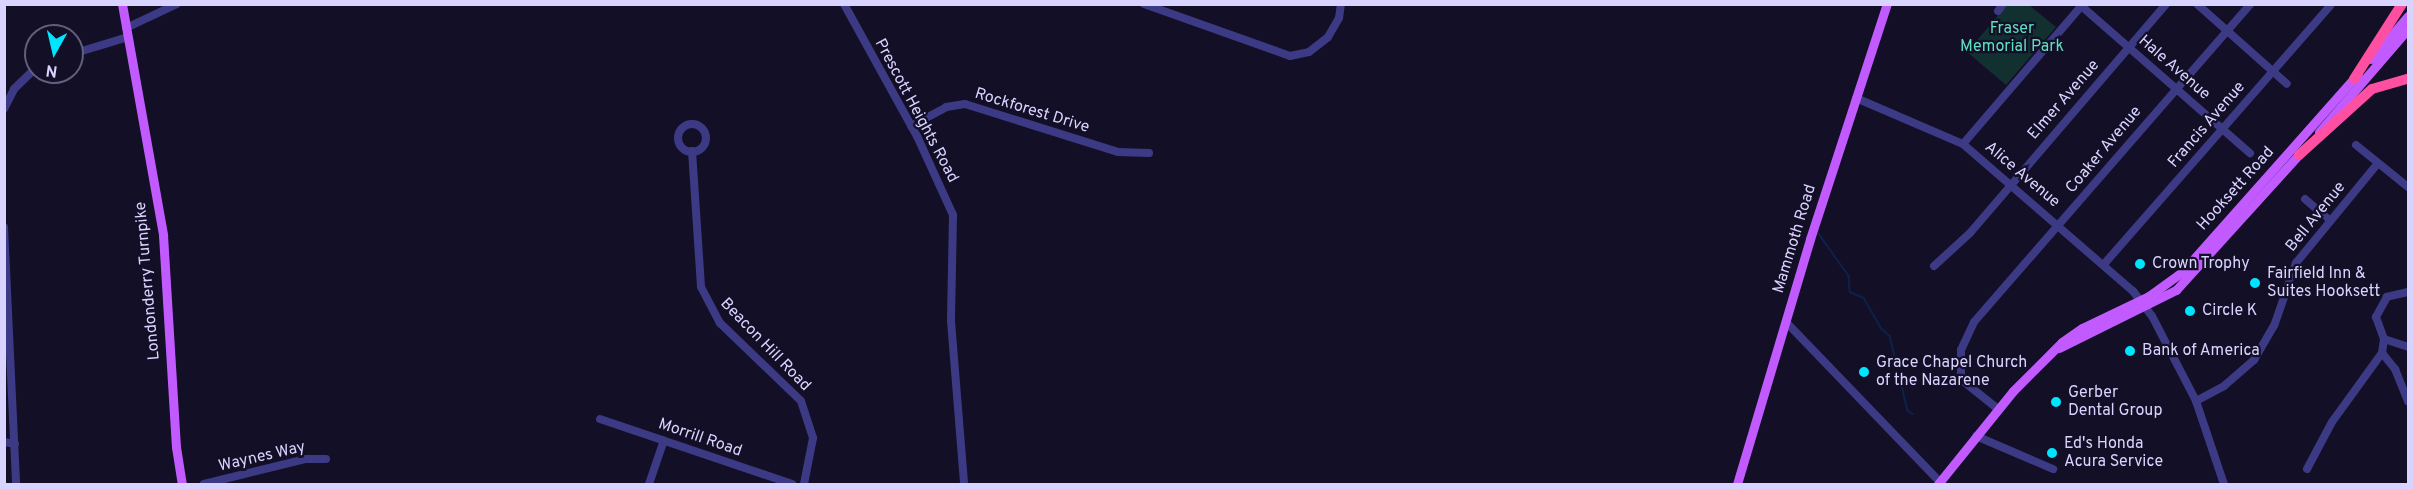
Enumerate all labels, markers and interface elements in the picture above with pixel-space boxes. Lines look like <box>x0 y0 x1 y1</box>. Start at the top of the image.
park label: Fraser Memorial Park <box>1960 19 2064 57</box>
north arrow <box>24 24 84 84</box>
street label: Hale Avenue <box>2134 31 2214 105</box>
street label: Prescott Heights Road <box>870 36 962 186</box>
street label: Elmer Avenue <box>2024 56 2104 144</box>
text: N <box>45 59 59 81</box>
street label: Francis Avenue <box>2164 78 2250 172</box>
street label: Rockforest Drive <box>972 84 1092 138</box>
street label: Coaker Avenue <box>2062 102 2146 198</box>
street label: Alice Avenue <box>1980 138 2064 212</box>
street label: Hooksett Road <box>2193 143 2279 235</box>
street label: Bell Avenue <box>2282 178 2350 256</box>
street label: Mammoth Road <box>1769 182 1821 296</box>
street label: Londonderry Turnpike <box>131 201 165 361</box>
place label: Crown Trophy <box>2152 254 2250 274</box>
marker: Crown Trophy <box>2133 257 2147 271</box>
place label: Fairfield Inn & Suites Hooksett <box>2267 264 2380 302</box>
marker: Fairfield Inn & Suites Hooksett <box>2248 276 2262 290</box>
street label: Beacon Hill Road <box>716 294 814 396</box>
place label: Circle K <box>2202 301 2257 321</box>
marker: Circle K <box>2183 304 2197 318</box>
place label: Bank of America <box>2142 341 2260 361</box>
marker: Bank of America <box>2123 344 2137 358</box>
place label: Grace Chapel Church of the Nazarene <box>1876 353 2027 391</box>
marker: Grace Chapel Church of the Nazarene <box>1857 365 1871 379</box>
place label: Gerber Dental Group <box>2068 383 2162 421</box>
marker: Gerber Dental Group <box>2049 395 2063 409</box>
street label: Morrill Road <box>656 415 744 461</box>
place label: Ed's Honda Acura Service <box>2064 434 2163 472</box>
street label: Waynes Way <box>217 438 307 476</box>
marker: Ed's Honda Acura Service <box>2045 446 2059 460</box>

